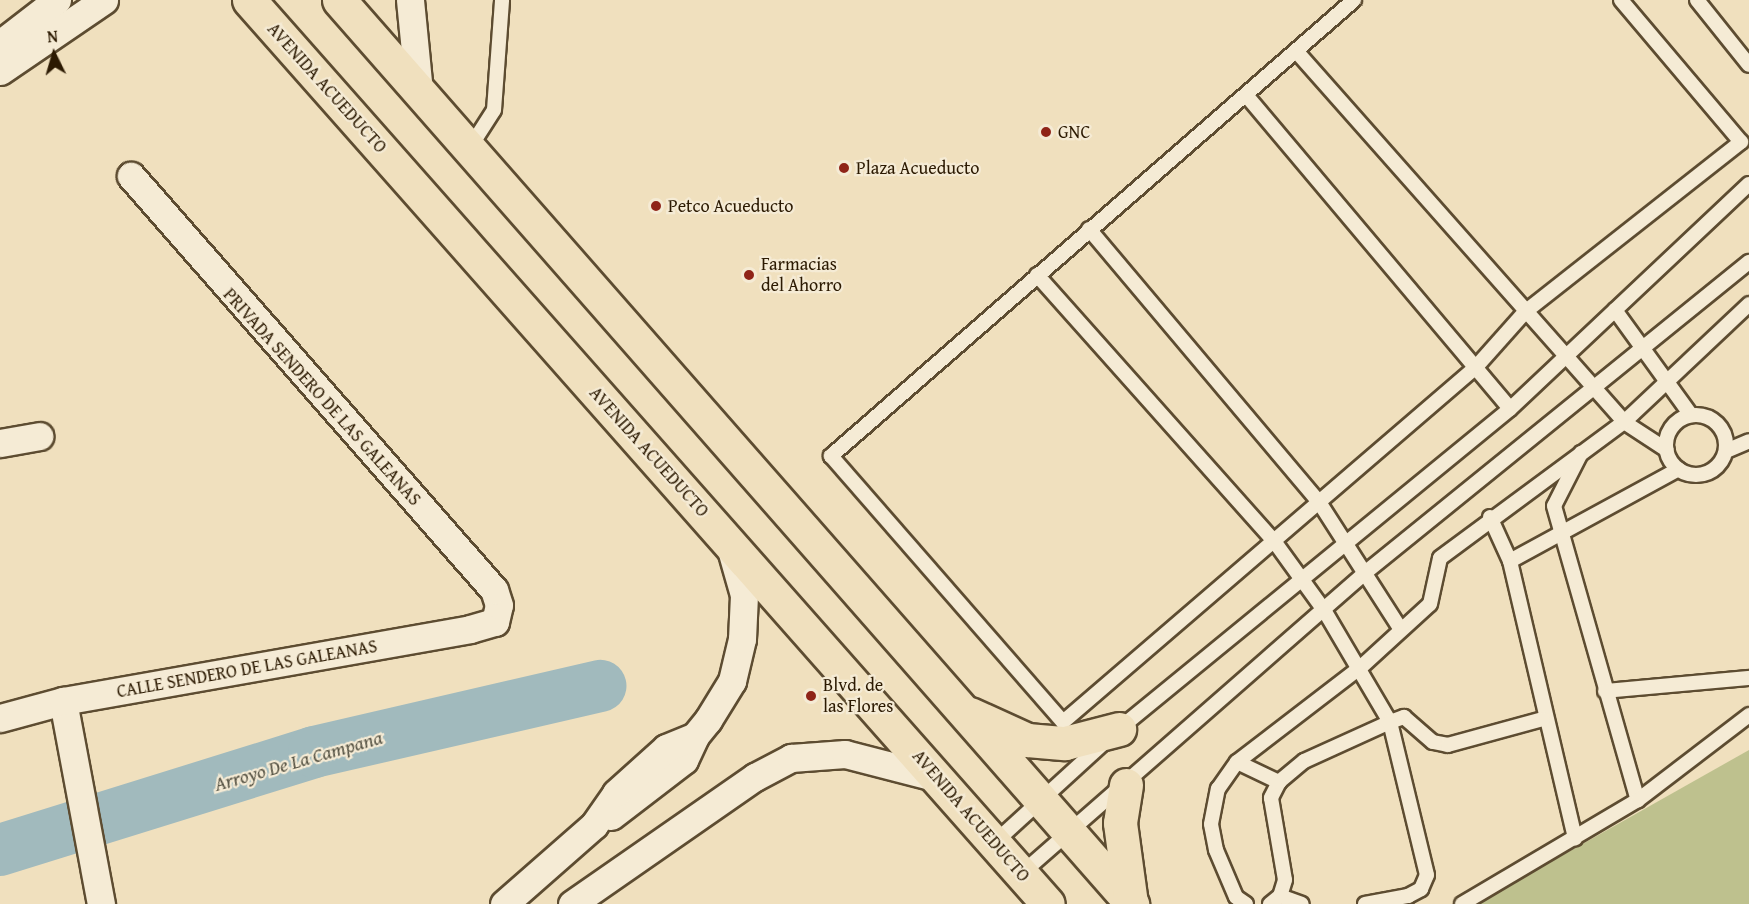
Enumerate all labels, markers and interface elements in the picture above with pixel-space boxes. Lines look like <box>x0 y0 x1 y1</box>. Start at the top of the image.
street label: AVENIDA ACUEDUCTO <box>263 18 391 158</box>
north arrow <box>24 24 84 84</box>
text: N <box>46 24 59 48</box>
place label: GNC <box>1058 121 1090 143</box>
marker: GNC <box>1039 125 1053 139</box>
place label: Plaza Acueducto <box>856 157 980 179</box>
marker: Plaza Acueducto <box>837 161 851 175</box>
place label: Petco Acueducto <box>668 195 794 217</box>
marker: Petco Acueducto <box>649 199 663 213</box>
place label: Farmacias del Ahorro <box>761 254 842 296</box>
marker: Farmacias del Ahorro <box>742 268 756 282</box>
street label: PRIVADA SENDERO DE LAS GALEANAS <box>219 284 425 510</box>
street label: AVENIDA ACUEDUCTO <box>585 382 713 522</box>
street label: CALLE SENDERO DE LAS GALEANAS <box>115 635 379 703</box>
place label: Blvd. de las Flores <box>823 675 893 718</box>
marker: Blvd. de las Flores <box>804 689 818 703</box>
water label: Arroyo De La Campana <box>211 725 385 795</box>
street label: AVENIDA ACUEDUCTO <box>908 746 1034 886</box>

